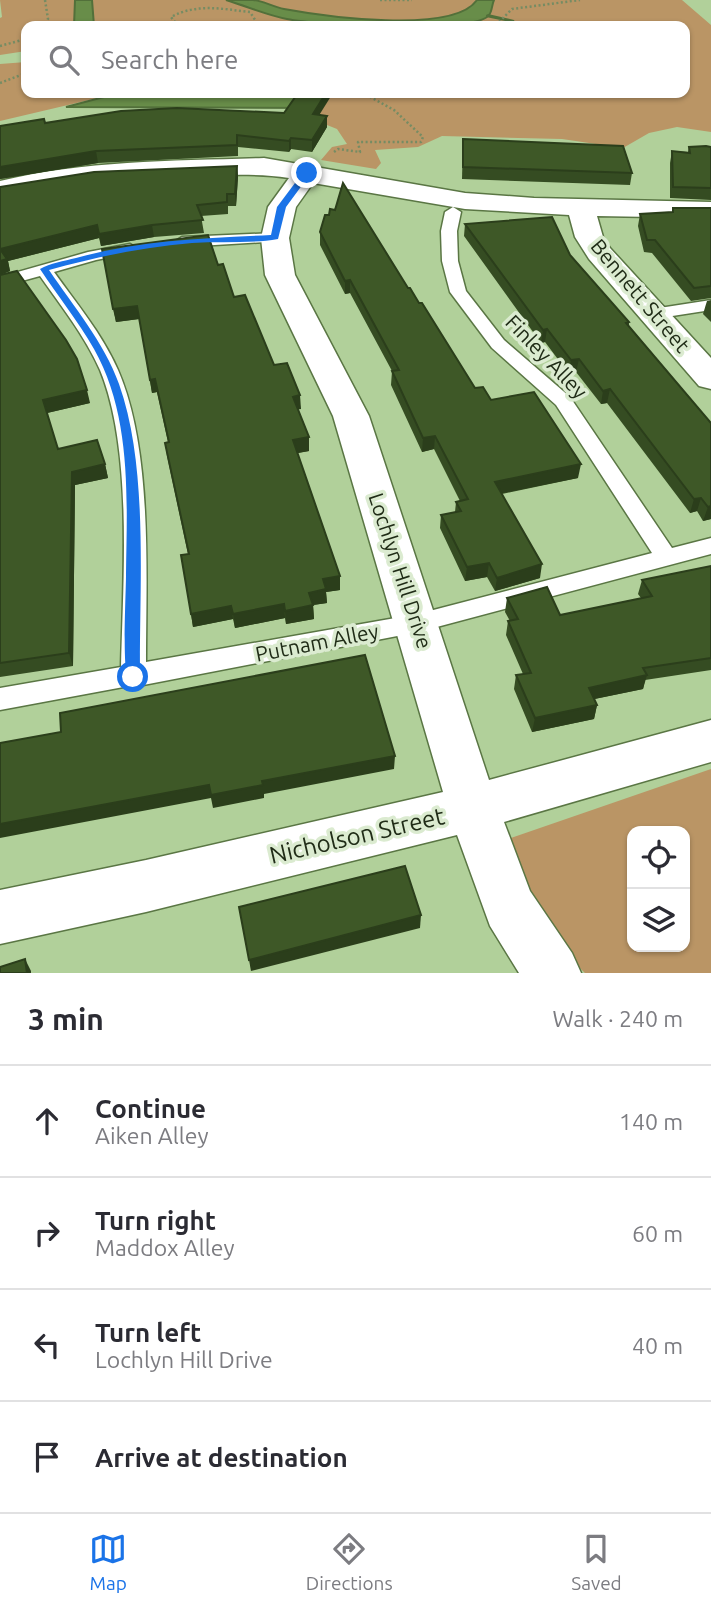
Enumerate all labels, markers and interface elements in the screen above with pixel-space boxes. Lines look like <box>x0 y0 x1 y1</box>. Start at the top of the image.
search box <box>21 21 690 98</box>
icon: search <box>45 41 83 79</box>
text: Search here <box>101 45 238 74</box>
route end <box>291 157 322 188</box>
street label: Bennett Street <box>586 234 695 357</box>
street label: Finley Alley <box>501 310 592 403</box>
street label: Lochlyn Hill Drive <box>364 490 437 652</box>
street label: Putnam Alley <box>253 618 380 666</box>
route start <box>117 661 148 692</box>
street label: Nicholson Street <box>267 802 448 869</box>
map controls <box>627 826 690 952</box>
button: locate <box>627 826 690 889</box>
button: layers <box>627 889 690 952</box>
text: 3 min <box>28 1002 104 1036</box>
text: Walk · 240 m <box>552 1006 683 1031</box>
text: Continue <box>95 1094 206 1123</box>
icon: ahead <box>28 1102 66 1140</box>
text: 140 m <box>619 1109 683 1134</box>
text: Aiken Alley <box>95 1123 209 1148</box>
text: Turn right <box>95 1206 216 1235</box>
icon: right <box>28 1214 66 1252</box>
text: 60 m <box>632 1221 683 1246</box>
text: Maddox Alley <box>95 1235 235 1260</box>
text: Turn left <box>95 1318 201 1347</box>
icon: left <box>28 1326 66 1364</box>
text: 40 m <box>632 1333 683 1358</box>
text: Lochlyn Hill Drive <box>95 1347 273 1372</box>
icon: arrive <box>28 1438 66 1476</box>
text: Arrive at destination <box>95 1443 348 1472</box>
tab: Map <box>89 1530 127 1594</box>
tab: Directions <box>306 1530 393 1594</box>
tab: Saved <box>571 1530 622 1594</box>

